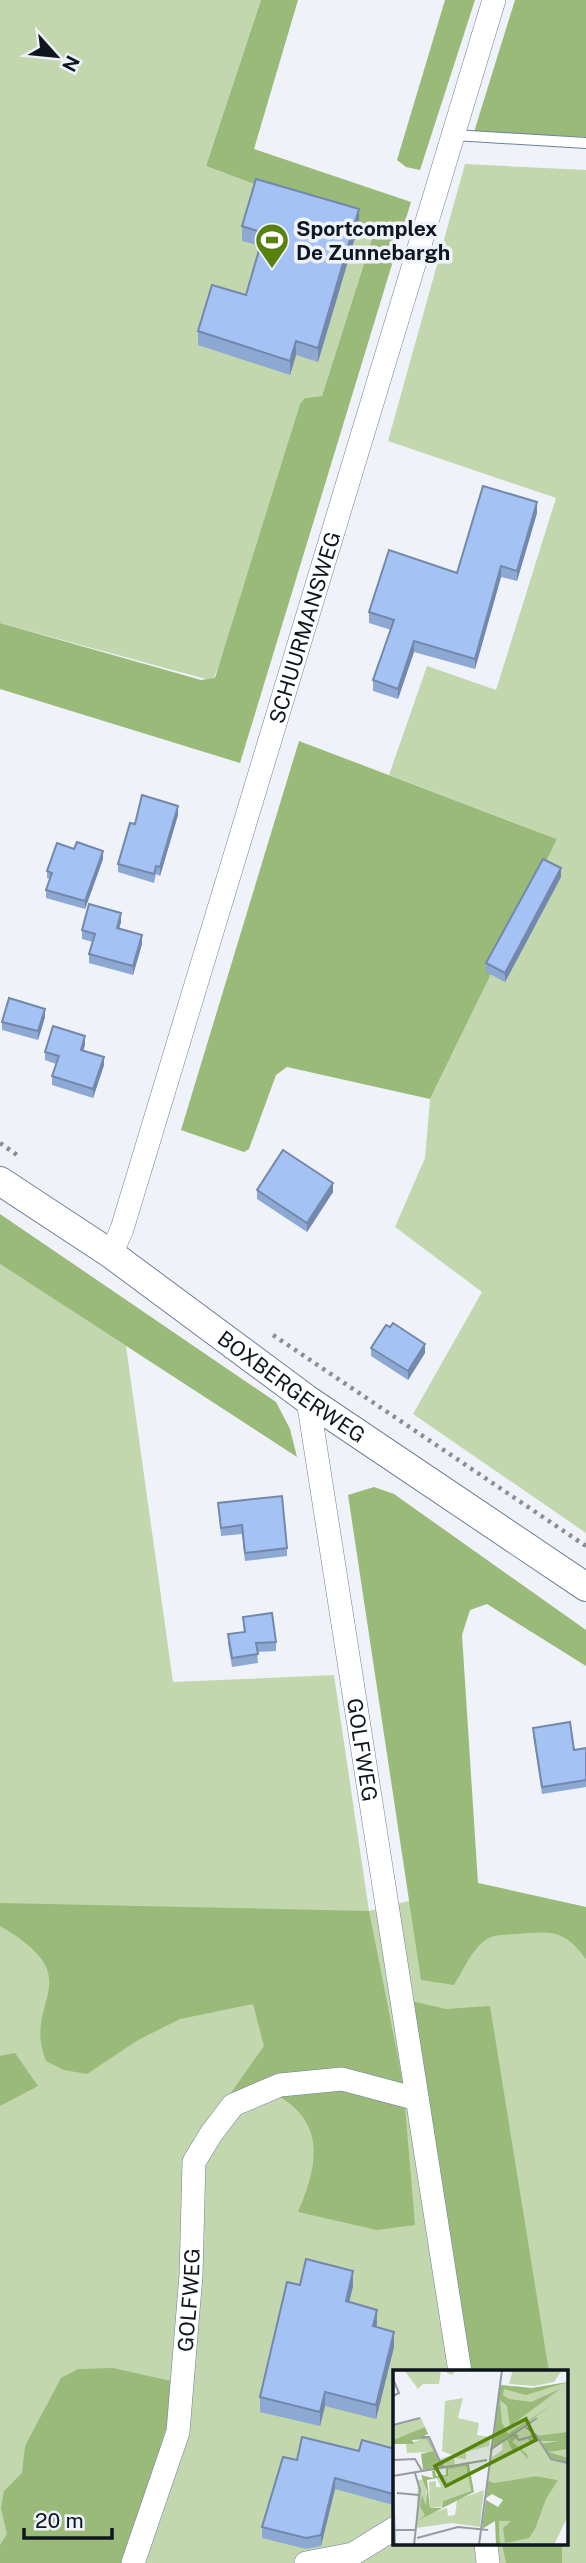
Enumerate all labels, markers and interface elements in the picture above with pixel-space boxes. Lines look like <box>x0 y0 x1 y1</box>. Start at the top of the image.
north arrow <box>21 21 91 91</box>
text: N <box>58 52 84 75</box>
place label: Sportcomplex De Zunnebargh <box>296 216 450 265</box>
sports icon: Sportcomplex De Zunnebargh <box>253 221 291 270</box>
street label: SCHUURMANSWEG <box>263 528 345 726</box>
street label: BOXBERGERWEG <box>213 1325 370 1448</box>
street label: GOLFWEG <box>342 1696 383 1803</box>
street label: GOLFWEG <box>172 2248 204 2353</box>
inset map <box>393 2370 568 2546</box>
scale bar <box>24 2496 112 2540</box>
text: 20 m <box>35 2508 84 2533</box>

